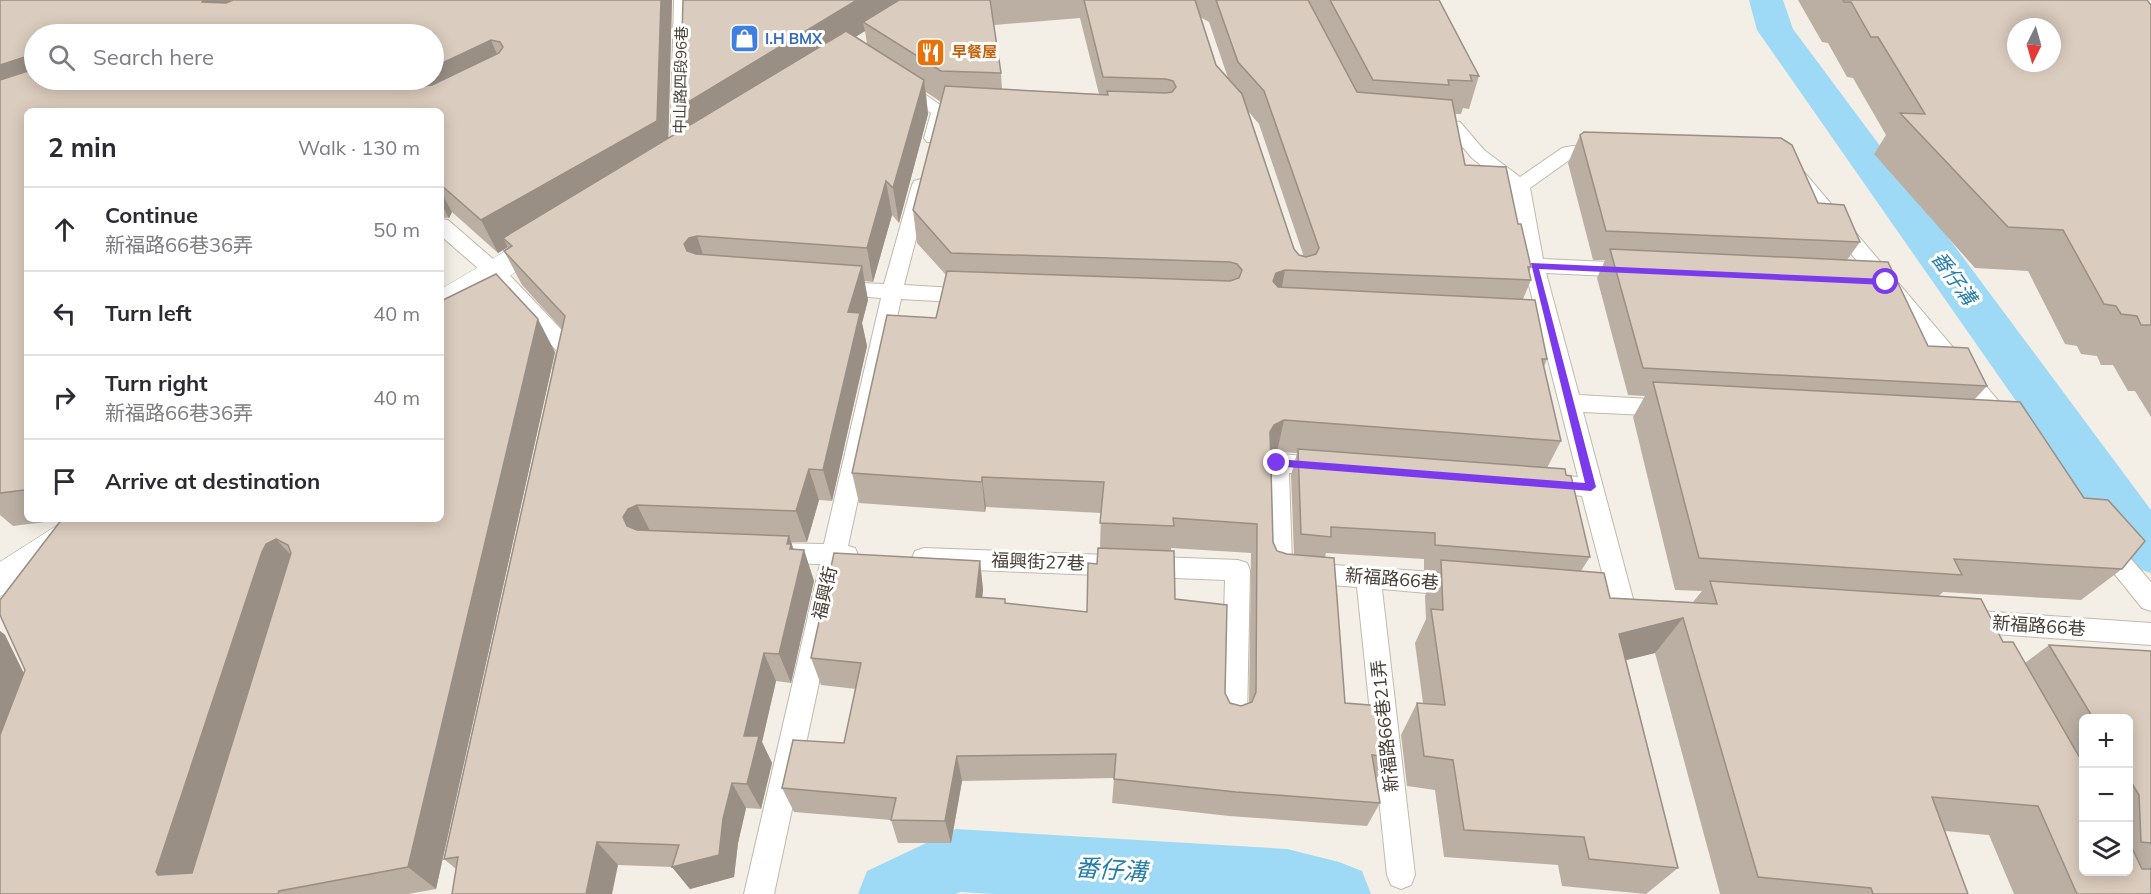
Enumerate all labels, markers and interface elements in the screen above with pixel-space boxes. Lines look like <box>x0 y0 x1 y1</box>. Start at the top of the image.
north arrow <box>2007 18 2061 72</box>
shop icon: I.H BMX <box>728 23 760 55</box>
search box <box>24 24 444 90</box>
street label: 中山路四段96巷 <box>670 26 691 134</box>
place label: I.H BMX <box>765 29 823 48</box>
restaurant icon: 早餐屋 <box>915 36 947 68</box>
icon: search <box>45 41 78 74</box>
place label: 早餐屋 <box>952 42 997 61</box>
text: Search here <box>93 43 214 71</box>
text: 2 min <box>48 131 117 164</box>
text: Walk · 130 m <box>298 135 420 160</box>
text: Continue <box>105 201 198 229</box>
icon: ahead <box>48 213 81 246</box>
text: 50 m <box>373 217 420 242</box>
text: 新福路66巷36弄 <box>105 232 253 257</box>
water label: 番仔溝 <box>1927 246 1984 312</box>
route start <box>1872 268 1898 294</box>
icon: left <box>48 297 81 330</box>
text: Turn left <box>105 299 192 327</box>
text: 40 m <box>373 301 420 326</box>
text: Turn right <box>105 369 208 397</box>
icon: right <box>48 381 81 414</box>
text: 40 m <box>373 385 420 410</box>
text: 新福路66巷36弄 <box>105 400 253 425</box>
route end <box>1263 449 1289 475</box>
icon: arrive <box>48 465 81 498</box>
text: Arrive at destination <box>105 467 320 495</box>
street label: 福興街27巷 <box>991 548 1085 575</box>
street label: 新福路66巷 <box>1344 563 1440 594</box>
street label: 福興街 <box>807 564 842 622</box>
street label: 新福路66巷 <box>1992 611 2087 640</box>
street label: 新福路66巷21弄 <box>1366 659 1403 793</box>
map controls <box>2079 714 2133 876</box>
button: + <box>2079 714 2133 768</box>
button: − <box>2079 768 2133 822</box>
button: layers <box>2079 822 2133 876</box>
water label: 番仔溝 <box>1074 852 1151 887</box>

